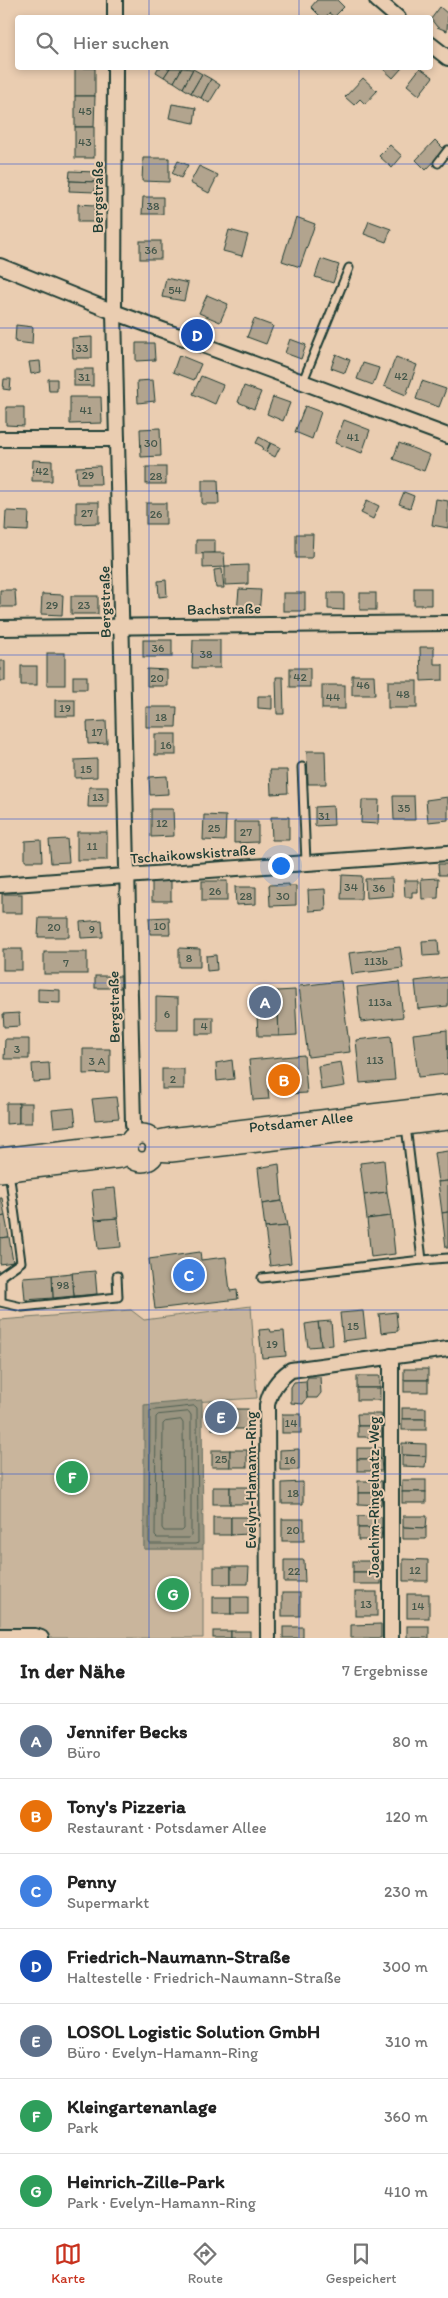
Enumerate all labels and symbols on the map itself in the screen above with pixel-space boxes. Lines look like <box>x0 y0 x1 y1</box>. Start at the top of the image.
house number: 45 <box>78 104 92 118</box>
house number: 43 <box>78 135 92 149</box>
street label: Bergstraße <box>89 161 107 233</box>
house number: 38 <box>146 199 160 213</box>
house number: 36 <box>145 243 157 257</box>
house number: 54 <box>168 283 182 297</box>
pin: D <box>181 316 213 354</box>
house number: 33 <box>75 341 89 355</box>
house number: 42 <box>394 369 408 383</box>
house number: 31 <box>78 370 90 384</box>
house number: 41 <box>80 403 93 417</box>
house number: 41 <box>347 430 360 444</box>
house number: 30 <box>144 436 158 450</box>
house number: 42 <box>35 464 49 478</box>
house number: 29 <box>82 468 94 482</box>
house number: 28 <box>150 469 163 483</box>
house number: 27 <box>81 506 93 520</box>
house number: 26 <box>150 507 162 521</box>
street label: Bergstraße <box>95 566 115 638</box>
house number: 29 <box>46 598 58 612</box>
house number: 23 <box>78 598 91 612</box>
street label: Bachstraße <box>187 599 261 619</box>
house number: 36 <box>152 641 164 655</box>
house number: 38 <box>199 647 213 661</box>
house number: 42 <box>293 670 307 684</box>
house number: 20 <box>150 671 164 685</box>
house number: 46 <box>356 678 370 692</box>
house number: 48 <box>396 687 410 701</box>
house number: 44 <box>326 690 340 704</box>
house number: 19 <box>59 701 71 715</box>
house number: 18 <box>155 710 167 724</box>
house number: 17 <box>91 725 103 739</box>
house number: 16 <box>160 738 172 752</box>
house number: 15 <box>80 762 92 776</box>
house number: 13 <box>92 790 105 804</box>
house number: 35 <box>398 801 410 815</box>
house number: 31 <box>318 809 330 823</box>
house number: 12 <box>156 816 169 830</box>
house number: 25 <box>208 821 220 835</box>
house number: 27 <box>240 825 252 839</box>
house number: 11 <box>86 839 98 853</box>
street label: Tschaikowskistraße <box>129 841 257 867</box>
your location <box>268 853 294 879</box>
house number: 34 <box>344 880 358 894</box>
house number: 36 <box>373 881 385 895</box>
house number: 26 <box>209 884 221 898</box>
house number: 28 <box>240 889 253 903</box>
house number: 30 <box>276 889 290 903</box>
house number: 10 <box>154 919 166 933</box>
house number: 20 <box>47 920 61 934</box>
house number: 9 <box>89 922 95 936</box>
house number: 8 <box>186 951 193 965</box>
house number: 113b <box>364 954 388 968</box>
house number: 7 <box>63 956 69 970</box>
street label: Bergstraße <box>104 971 124 1043</box>
pin: A <box>249 983 281 1021</box>
house number: 113a <box>368 995 393 1009</box>
house number: 6 <box>164 1007 170 1021</box>
house number: 4 <box>200 1019 208 1033</box>
house number: 3 <box>14 1042 21 1056</box>
house number: 113 <box>366 1053 384 1067</box>
house number: 3 A <box>89 1054 106 1068</box>
pin: B <box>268 1061 300 1099</box>
house number: 2 <box>170 1072 177 1086</box>
street label: Potsdamer Allee <box>248 1108 354 1136</box>
pin: C <box>173 1256 205 1294</box>
house number: 98 <box>57 1278 70 1292</box>
house number: 15 <box>347 1319 359 1333</box>
house number: 19 <box>266 1337 278 1351</box>
pin: E <box>205 1398 237 1436</box>
street label: Evelyn-Hamann-Ring <box>242 1411 260 1549</box>
house number: 14 <box>285 1416 297 1430</box>
street label: Joachim-Ringelnatz-Weg <box>365 1416 383 1578</box>
house number: 25 <box>215 1452 227 1466</box>
house number: 16 <box>284 1453 296 1467</box>
pin: F <box>56 1458 88 1496</box>
house number: 18 <box>287 1486 299 1500</box>
house number: 20 <box>286 1523 300 1537</box>
house number: 12 <box>409 1563 422 1577</box>
house number: 22 <box>288 1564 301 1578</box>
pin: G <box>157 1575 189 1613</box>
house number: 13 <box>360 1597 373 1611</box>
house number: 14 <box>412 1599 424 1613</box>

